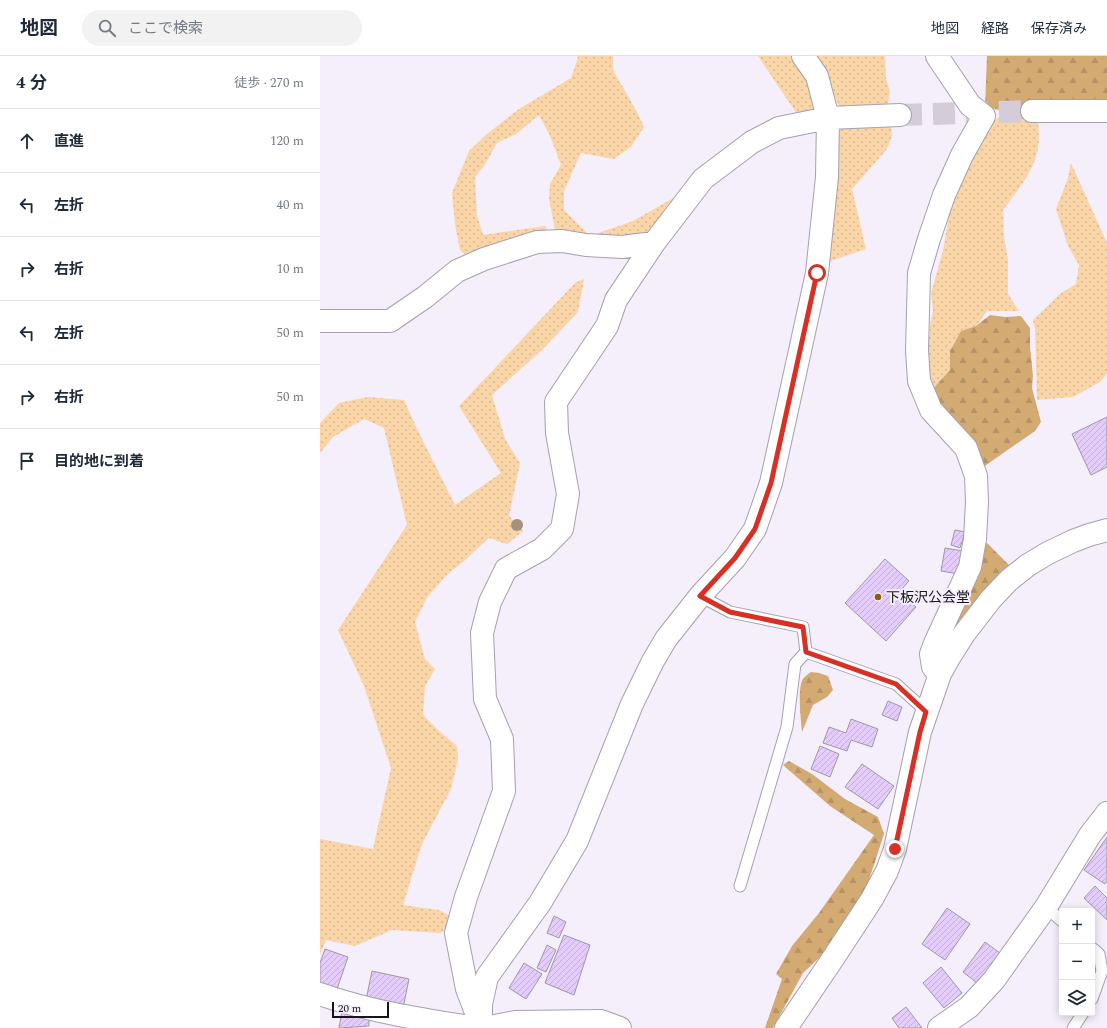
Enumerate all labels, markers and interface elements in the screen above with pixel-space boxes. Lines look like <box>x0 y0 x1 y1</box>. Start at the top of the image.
search box <box>82 10 362 46</box>
text: 地図 <box>20 14 58 43</box>
icon: search <box>96 17 118 39</box>
text: ここで検索 <box>128 17 203 40</box>
text: 地図 <box>931 18 959 39</box>
text: 経路 <box>981 18 1009 39</box>
text: 保存済み <box>1031 18 1087 39</box>
text: 4 分 <box>16 70 47 96</box>
text: 徒歩 · 270 m <box>234 73 304 93</box>
icon: ahead <box>16 130 38 152</box>
text: 直進 <box>54 130 84 153</box>
text: 120 m <box>270 131 304 151</box>
icon: left <box>16 194 38 216</box>
text: 左折 <box>54 194 84 217</box>
text: 40 m <box>277 195 304 215</box>
icon: right <box>16 258 38 280</box>
text: 右折 <box>54 258 84 281</box>
text: 10 m <box>277 259 304 279</box>
route start <box>808 264 826 282</box>
icon: left <box>16 322 38 344</box>
text: 左折 <box>54 322 84 345</box>
text: 50 m <box>277 323 304 343</box>
icon: right <box>16 386 38 408</box>
text: 右折 <box>54 386 84 409</box>
text: 50 m <box>277 387 304 407</box>
icon: arrive <box>16 450 38 472</box>
text: 目的地に到着 <box>54 450 144 473</box>
place label: 下板沢公会堂 <box>886 587 970 608</box>
marker: 下板沢公会堂 <box>873 592 883 602</box>
route end <box>886 840 904 858</box>
map controls <box>1059 908 1095 1016</box>
button: + <box>1059 908 1095 944</box>
button: − <box>1059 944 1095 980</box>
button: layers <box>1059 980 1095 1016</box>
scale bar <box>332 1000 389 1019</box>
text: 20 m <box>338 1000 361 1017</box>

